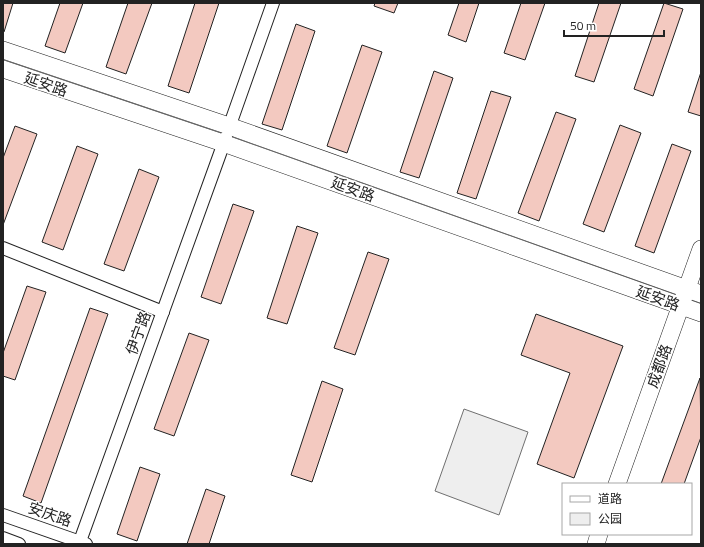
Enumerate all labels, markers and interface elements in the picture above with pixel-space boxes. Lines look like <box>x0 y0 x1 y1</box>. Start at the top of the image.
scale bar <box>564 12 664 38</box>
text: 50 m <box>570 16 596 35</box>
street label: 延安路 <box>21 66 71 102</box>
street label: 延安路 <box>328 170 378 208</box>
street label: 延安路 <box>633 279 683 317</box>
street label: 伊宁路 <box>119 308 157 358</box>
street label: 成都路 <box>640 341 678 391</box>
legend <box>562 483 692 535</box>
text: 道路 <box>598 489 622 508</box>
street label: 安庆路 <box>25 496 75 532</box>
text: 公园 <box>598 509 622 528</box>

